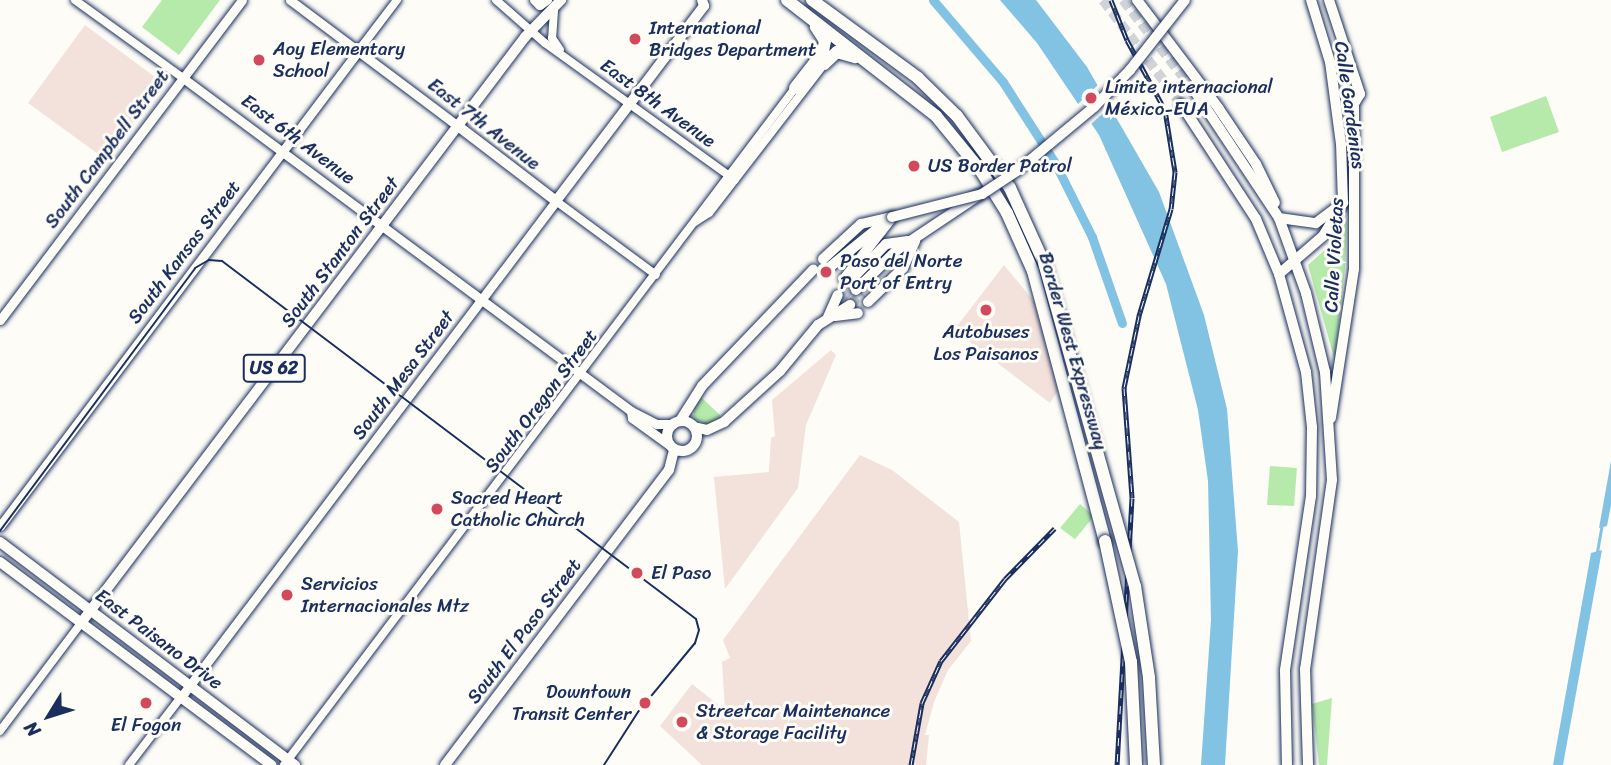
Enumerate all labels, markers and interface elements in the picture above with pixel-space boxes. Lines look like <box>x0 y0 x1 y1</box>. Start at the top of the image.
place label: International Bridges Department <box>649 17 815 61</box>
marker: International Bridges Department <box>627 31 643 47</box>
place label: Aoy Elementary School <box>273 38 406 82</box>
street label: Calle Gardenias <box>1330 39 1370 171</box>
marker: Aoy Elementary School <box>251 52 267 68</box>
street label: East 8th Avenue <box>596 53 720 153</box>
street label: South Campbell Street <box>40 66 174 232</box>
street label: East 7th Avenue <box>423 73 545 175</box>
place label: Límite internacional México-EUA <box>1105 76 1273 120</box>
street label: East 6th Avenue <box>237 89 359 189</box>
marker: Límite internacional México-EUA <box>1083 90 1099 106</box>
place label: US Border Patrol <box>928 155 1072 177</box>
marker: US Border Patrol <box>906 158 922 174</box>
street label: South Stanton Street <box>276 172 404 332</box>
street label: South Kansas Street <box>123 176 245 328</box>
street label: Calle Violetas <box>1320 198 1348 312</box>
street label: Border West Expressway <box>1034 249 1112 453</box>
place label: Paso del Norte Port of Entry <box>840 250 963 294</box>
marker: Paso del Norte Port of Entry <box>818 264 834 280</box>
marker: Autobuses Los Paisanos <box>978 302 994 318</box>
street label: South Mesa Street <box>346 305 460 445</box>
place label: Autobuses Los Paisanos <box>934 321 1038 365</box>
street label: South Oregon Street <box>479 324 603 478</box>
road number: US 62 <box>243 354 306 382</box>
place label: Sacred Heart Catholic Church <box>451 487 585 531</box>
marker: Sacred Heart Catholic Church <box>429 501 445 517</box>
street label: South El Paso Street <box>462 554 586 708</box>
place label: El Paso <box>651 562 711 584</box>
marker: El Paso <box>629 565 645 581</box>
place label: Servicios Internacionales Mtz <box>301 573 470 617</box>
street label: East Paisano Drive <box>90 583 228 695</box>
marker: Servicios Internacionales Mtz <box>279 587 295 603</box>
north arrow <box>14 681 84 751</box>
place label: Downtown Transit Center <box>511 681 631 725</box>
marker: El Fogon <box>138 695 154 711</box>
marker: Downtown Transit Center <box>637 695 653 711</box>
place label: Streetcar Maintenance & Storage Facility <box>696 700 890 744</box>
text: N <box>15 714 49 745</box>
place label: El Fogon <box>111 714 181 736</box>
marker: Streetcar Maintenance & Storage Facility <box>674 714 690 730</box>

